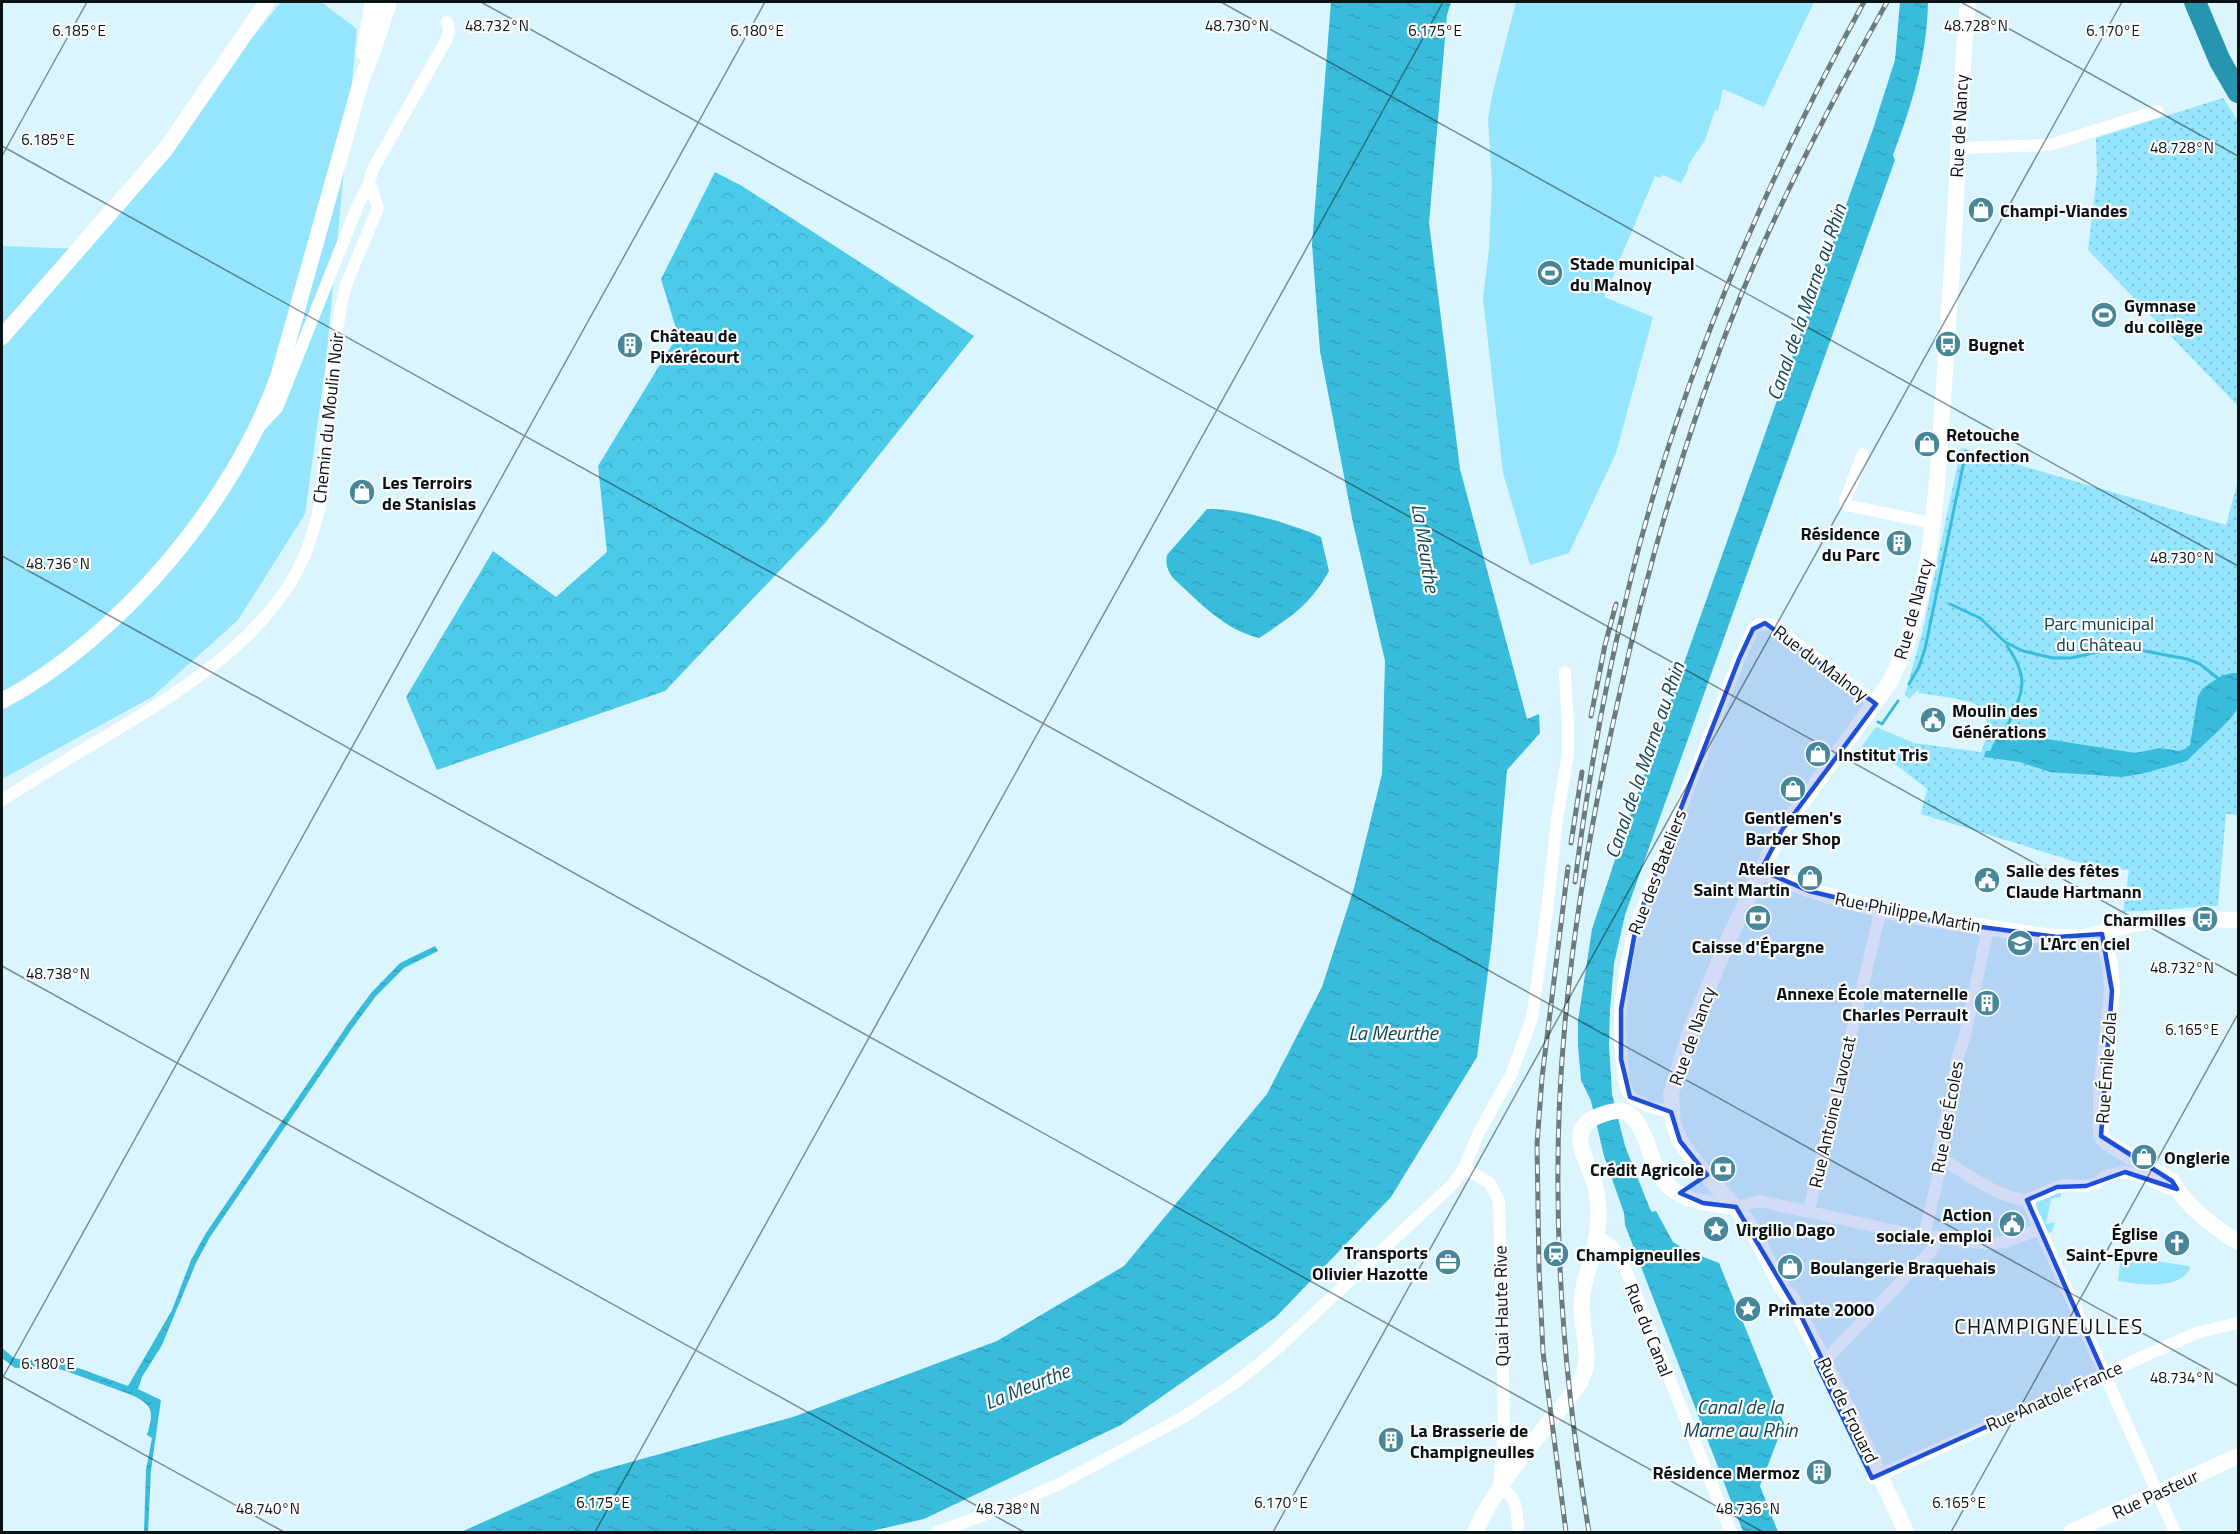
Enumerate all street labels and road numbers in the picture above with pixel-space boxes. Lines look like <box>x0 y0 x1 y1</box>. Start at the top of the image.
street label: Rue de Nancy <box>1943 73 1975 178</box>
street label: Chemin du Moulin Noir <box>306 331 350 505</box>
street label: Rue de Nancy <box>1887 555 1940 663</box>
street label: Rue du Malnoy <box>1768 618 1874 708</box>
street label: Rue des Bateliers <box>1621 806 1693 938</box>
street label: Rue Philippe Martin <box>1833 885 1983 939</box>
street label: Rue de Nancy <box>1662 982 1723 1089</box>
street label: Rue Émile Zola <box>2089 1011 2123 1125</box>
street label: Rue Antoine Lavocat <box>1801 1033 1863 1191</box>
street label: Rue des Écoles <box>1924 1059 1970 1175</box>
street label: Quai Haute Rive <box>1486 1245 1516 1367</box>
street label: Rue du Canal <box>1618 1279 1680 1381</box>
street label: Rue de Frouard <box>1811 1352 1885 1468</box>
street label: Rue Anatole France <box>1981 1354 2127 1438</box>
street label: Rue Pasteur <box>2107 1462 2203 1526</box>

